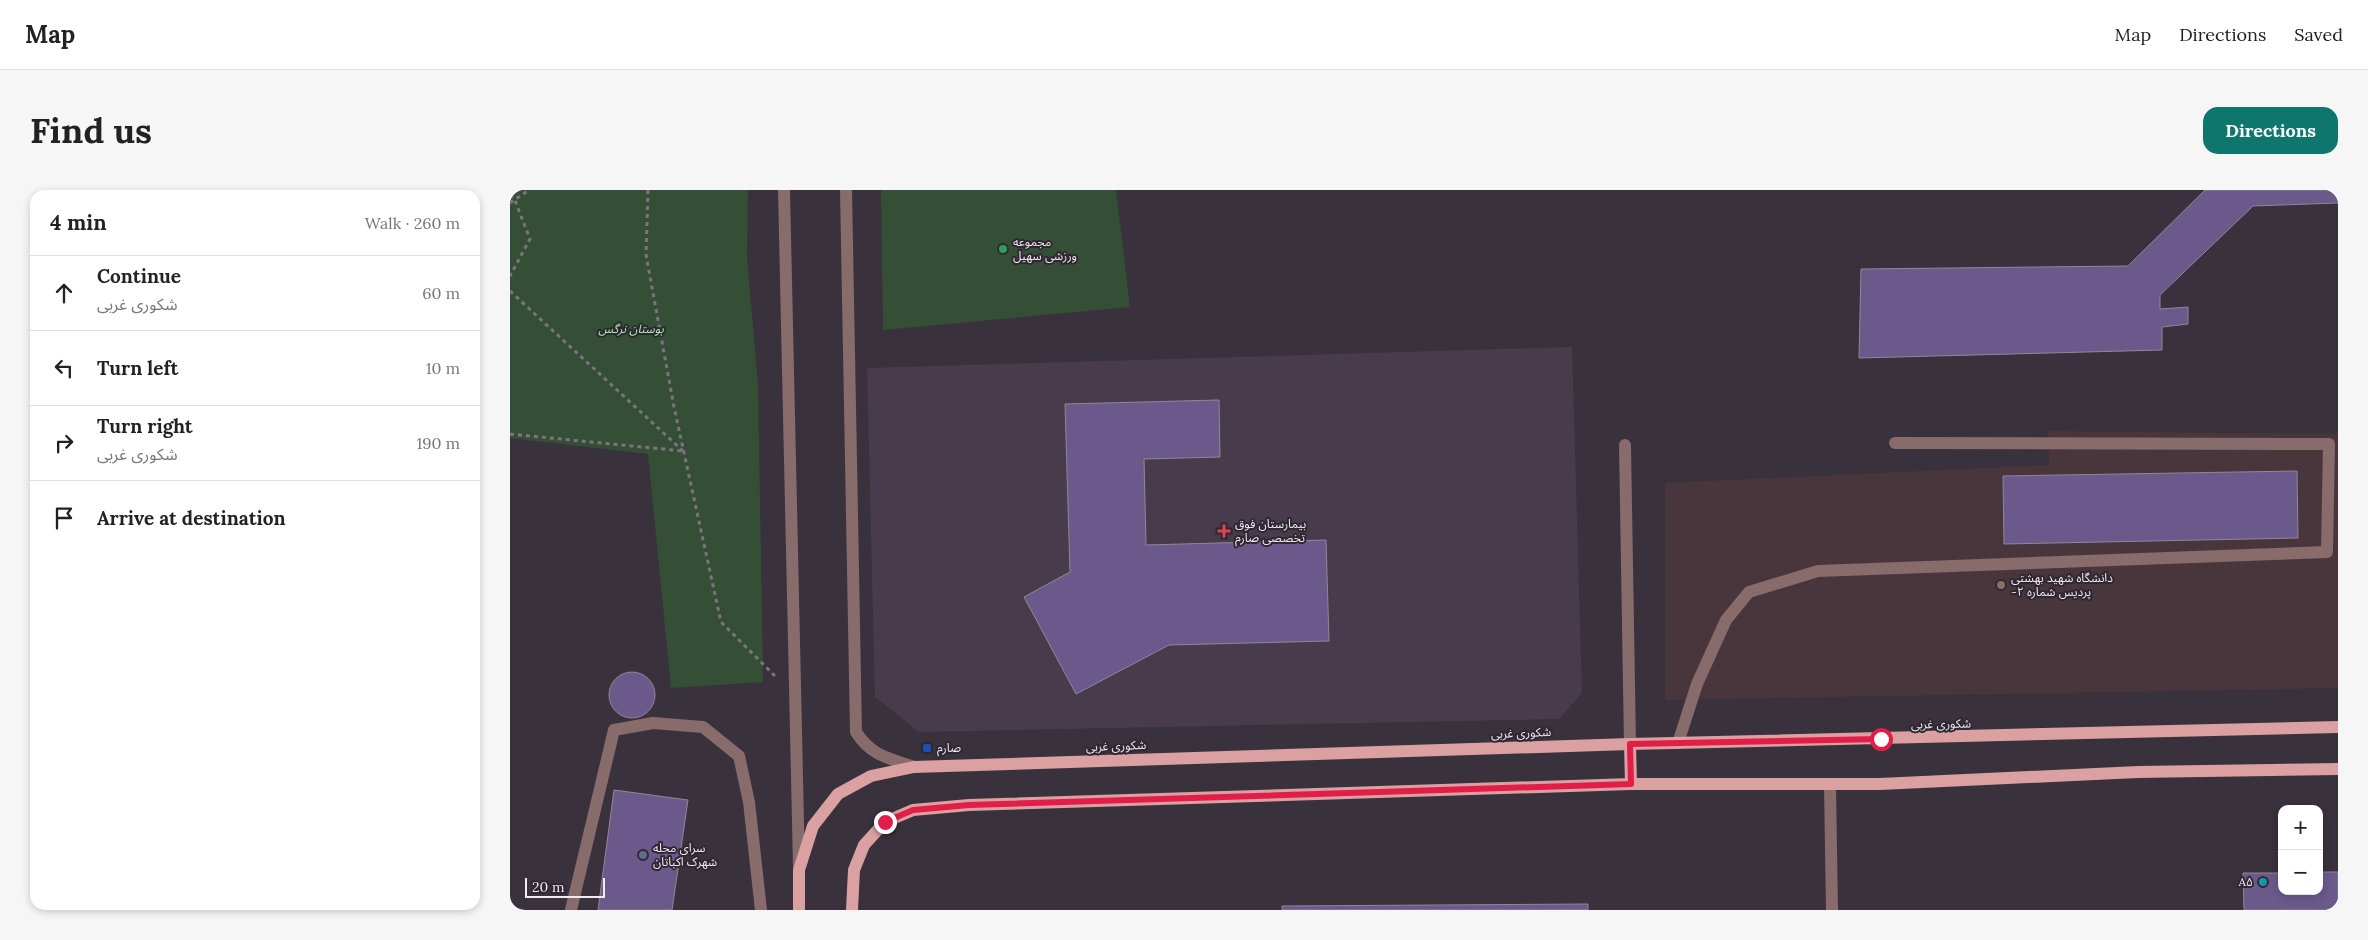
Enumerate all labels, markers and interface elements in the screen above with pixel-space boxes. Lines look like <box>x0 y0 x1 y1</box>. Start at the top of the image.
text: Map <box>25 19 75 50</box>
text: Map <box>2115 23 2151 46</box>
text: Directions <box>2179 23 2266 46</box>
text: Saved <box>2294 23 2343 46</box>
button: Directions <box>2203 107 2338 154</box>
text: Find us <box>30 108 152 153</box>
text: 4 min <box>50 209 107 236</box>
text: Walk · 260 m <box>365 213 460 233</box>
place label: مجموعه ورزشی سهیل <box>1013 234 1077 263</box>
marker: مجموعه ورزشی سهیل <box>997 243 1009 255</box>
text: Continue <box>97 264 181 288</box>
icon: ahead <box>50 279 78 307</box>
text: 60 m <box>422 283 460 303</box>
text: شکوری غربی <box>97 294 177 314</box>
park label: بوستان نرگس <box>598 321 664 336</box>
icon: left <box>50 354 78 382</box>
text: Turn left <box>97 356 178 380</box>
text: 10 m <box>426 358 460 378</box>
text: Turn right <box>97 414 193 438</box>
icon: right <box>50 429 78 457</box>
text: 190 m <box>416 433 460 453</box>
text: شکوری غربی <box>97 444 177 464</box>
icon: arrive <box>50 504 78 532</box>
text: Arrive at destination <box>97 506 286 530</box>
place label: بیمارستان فوق تخصصی صارم <box>1235 516 1306 547</box>
marker: بیمارستان فوق تخصصی صارم <box>1217 524 1231 538</box>
place label: دانشگاه شهید بهشتی -پردیس شماره ۲ <box>2011 570 2113 600</box>
marker: دانشگاه شهید بهشتی -پردیس شماره ۲ <box>1995 579 2007 591</box>
street label: شکوری غربی <box>1911 715 1971 732</box>
street label: شکوری غربی <box>1491 724 1551 741</box>
route start <box>1870 728 1893 751</box>
street label: شکوری غربی <box>1086 737 1146 754</box>
place label: صارم <box>937 740 961 757</box>
marker: صارم <box>921 742 933 754</box>
map controls <box>2278 805 2323 895</box>
button: + <box>2278 805 2323 850</box>
route end <box>874 811 897 834</box>
place label: سرای محله شهرک اکباتان <box>653 840 717 869</box>
marker: سرای محله شهرک اکباتان <box>637 849 649 861</box>
button: − <box>2278 850 2323 895</box>
place label: A۵ <box>2238 874 2253 889</box>
scale bar <box>525 875 605 898</box>
marker: A۵ <box>2257 876 2269 888</box>
text: 20 m <box>532 878 564 896</box>

